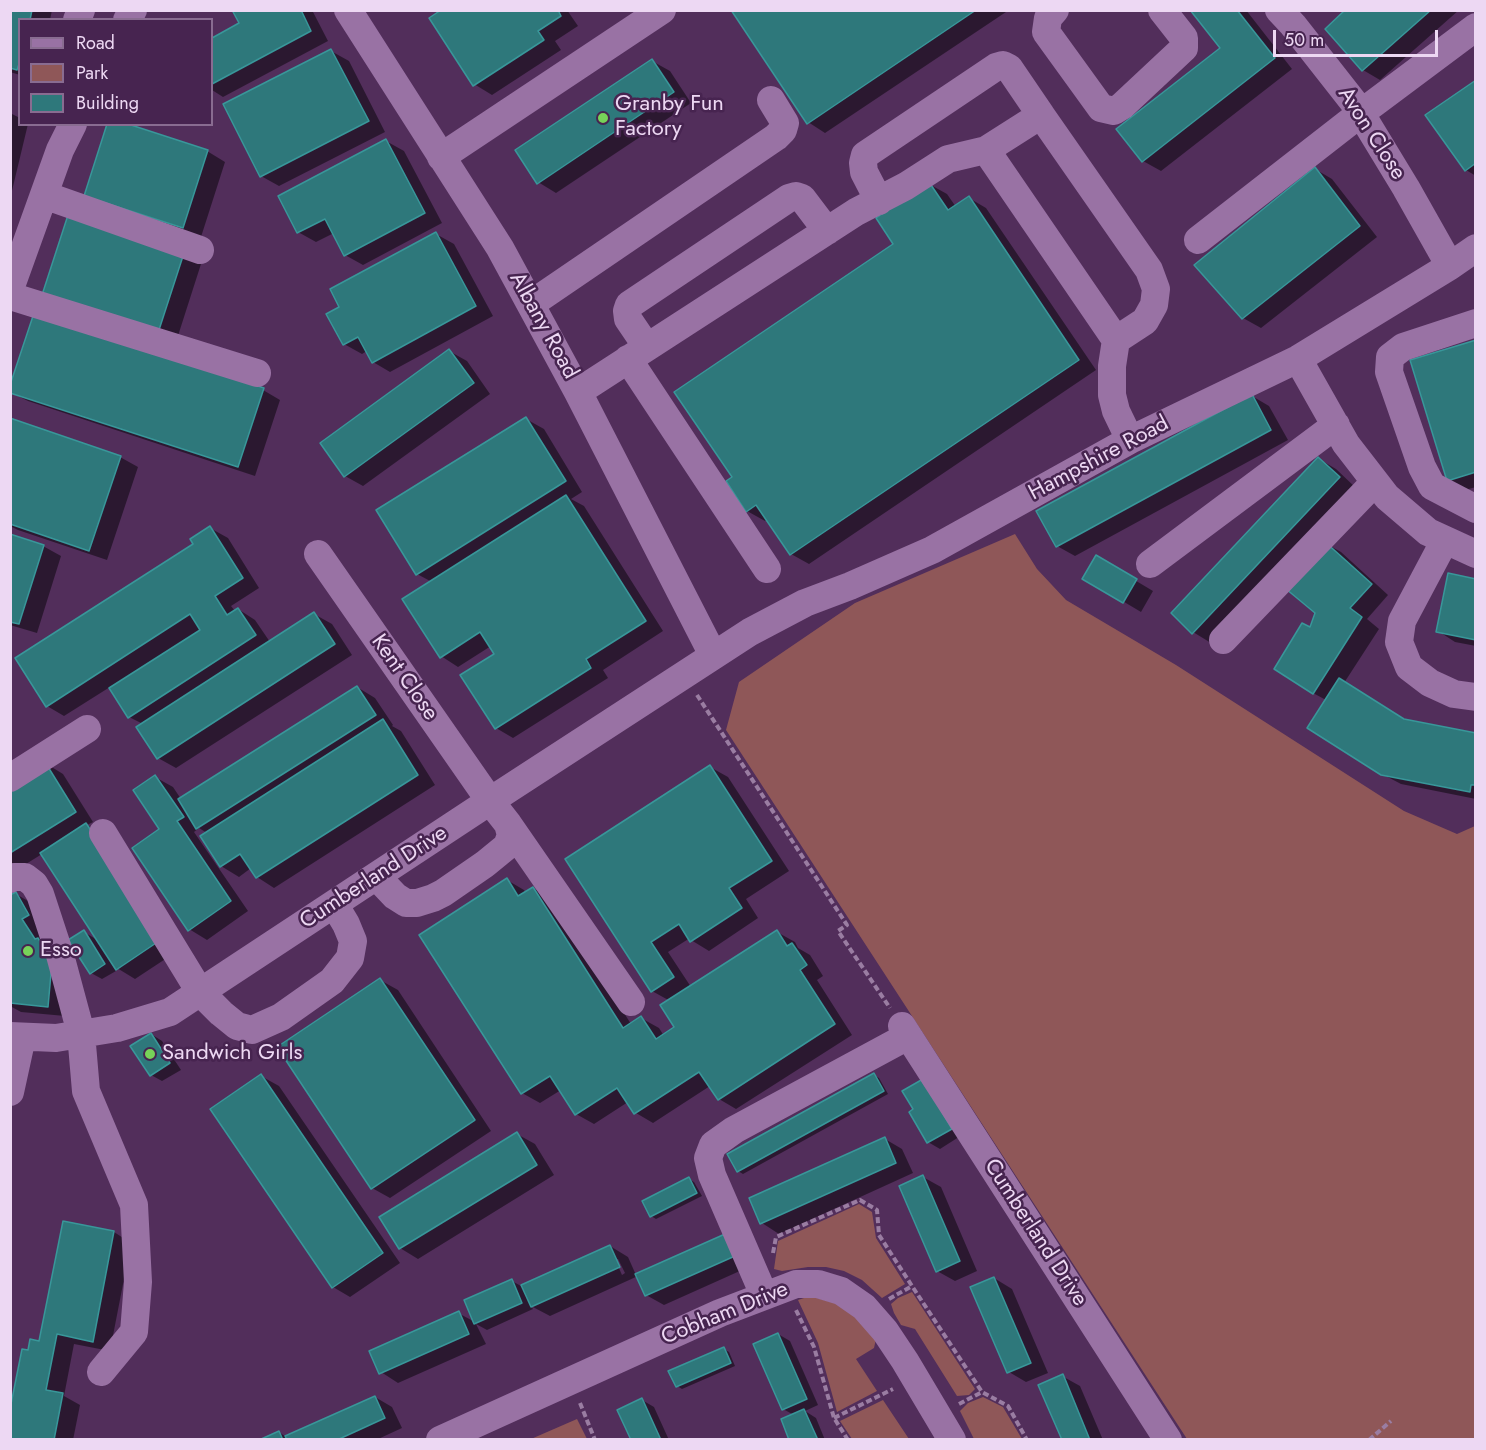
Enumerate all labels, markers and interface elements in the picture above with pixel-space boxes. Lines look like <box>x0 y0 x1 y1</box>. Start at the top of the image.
legend <box>18 18 213 126</box>
scale bar <box>1276 18 1441 56</box>
text: 50 m <box>1284 27 1324 53</box>
text: Road <box>76 30 115 56</box>
text: Park <box>76 60 108 86</box>
street label: Avon Close <box>1331 83 1411 185</box>
text: Building <box>76 90 139 116</box>
place label: Granby Fun Factory <box>615 92 724 144</box>
marker: Granby Fun Factory <box>596 111 610 125</box>
street label: Albany Road <box>503 268 583 384</box>
street label: Hampshire Road <box>1024 411 1174 507</box>
street label: Kent Close <box>365 630 443 726</box>
street label: Cumberland Drive <box>295 821 453 935</box>
place label: Esso <box>40 938 82 964</box>
marker: Esso <box>21 944 35 958</box>
place label: Sandwich Girls <box>162 1041 302 1067</box>
marker: Sandwich Girls <box>143 1047 157 1061</box>
street label: Cumberland Drive <box>978 1154 1092 1312</box>
street label: Cobham Drive <box>658 1277 792 1351</box>

